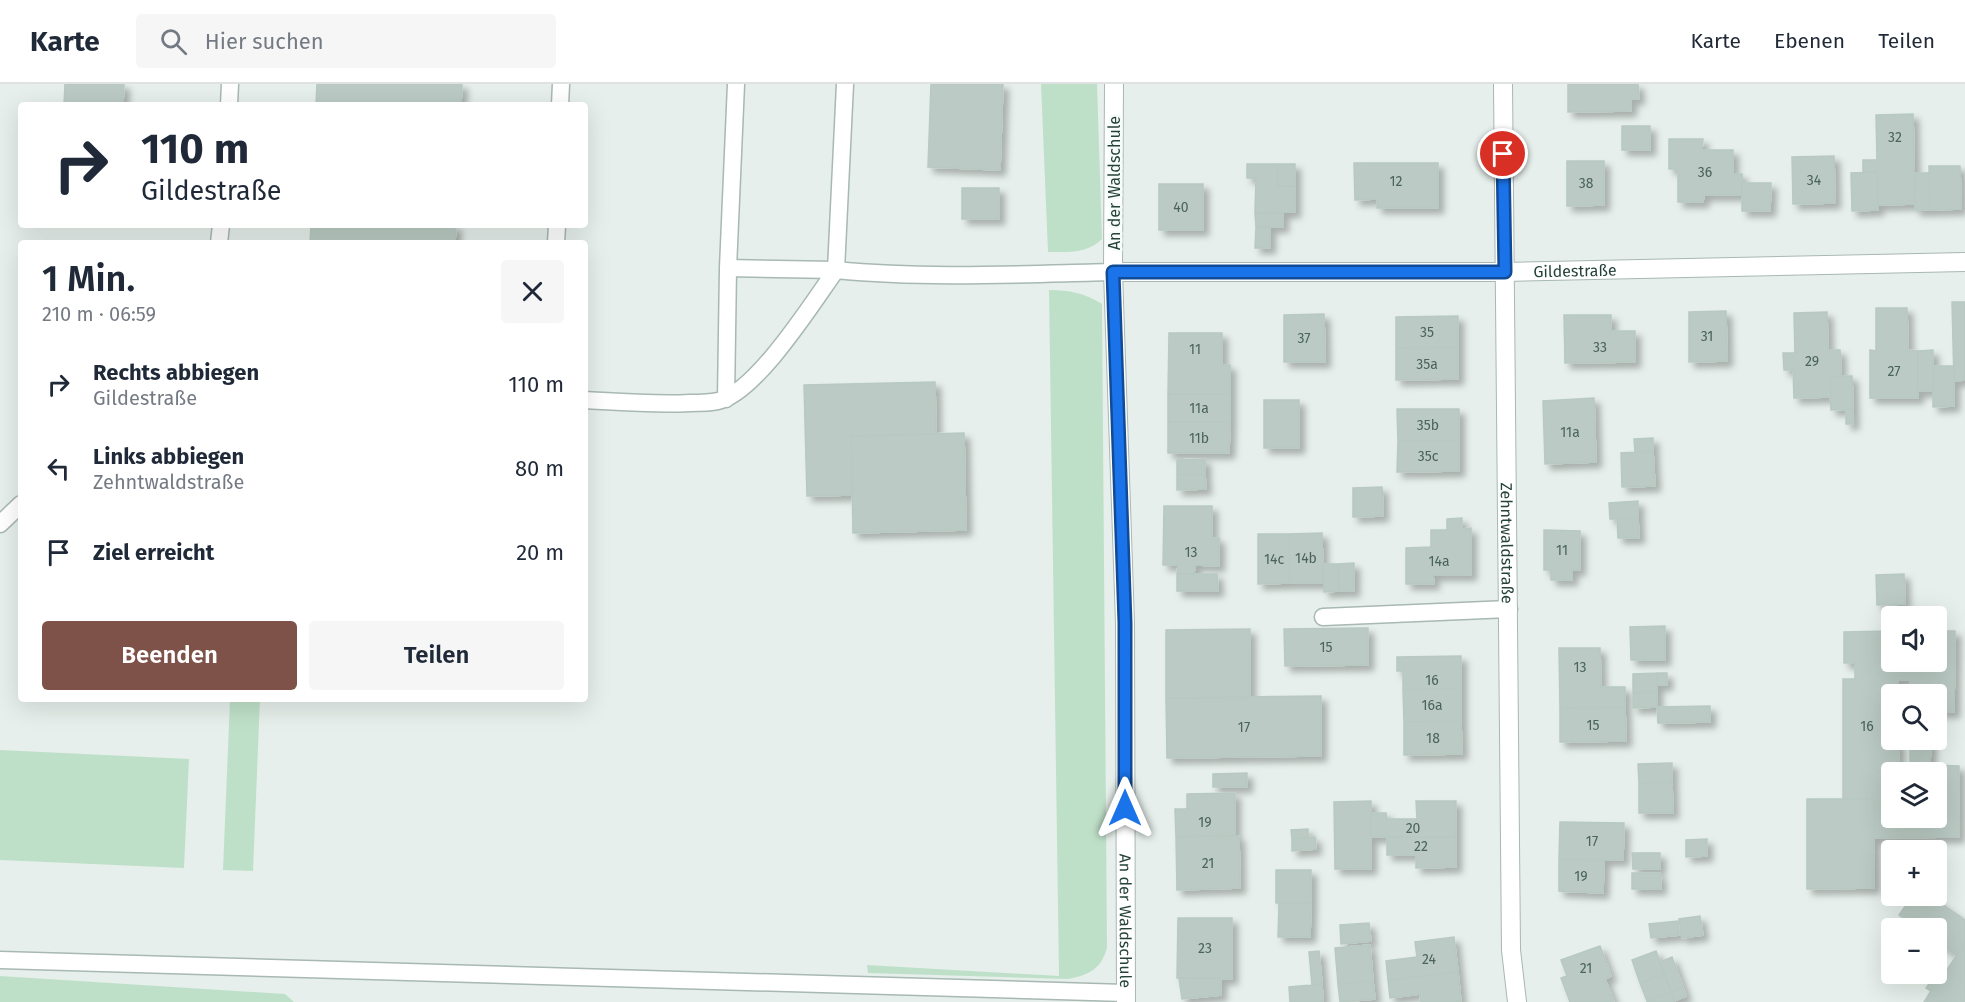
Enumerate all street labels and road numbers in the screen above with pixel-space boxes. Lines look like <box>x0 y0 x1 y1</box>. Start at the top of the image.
street label: An der Waldschule <box>1105 116 1124 250</box>
street label: Gildestraße <box>1533 260 1617 281</box>
street label: Zehntwaldstraße <box>1497 482 1517 604</box>
street label: An der Waldschule <box>1116 854 1135 988</box>

